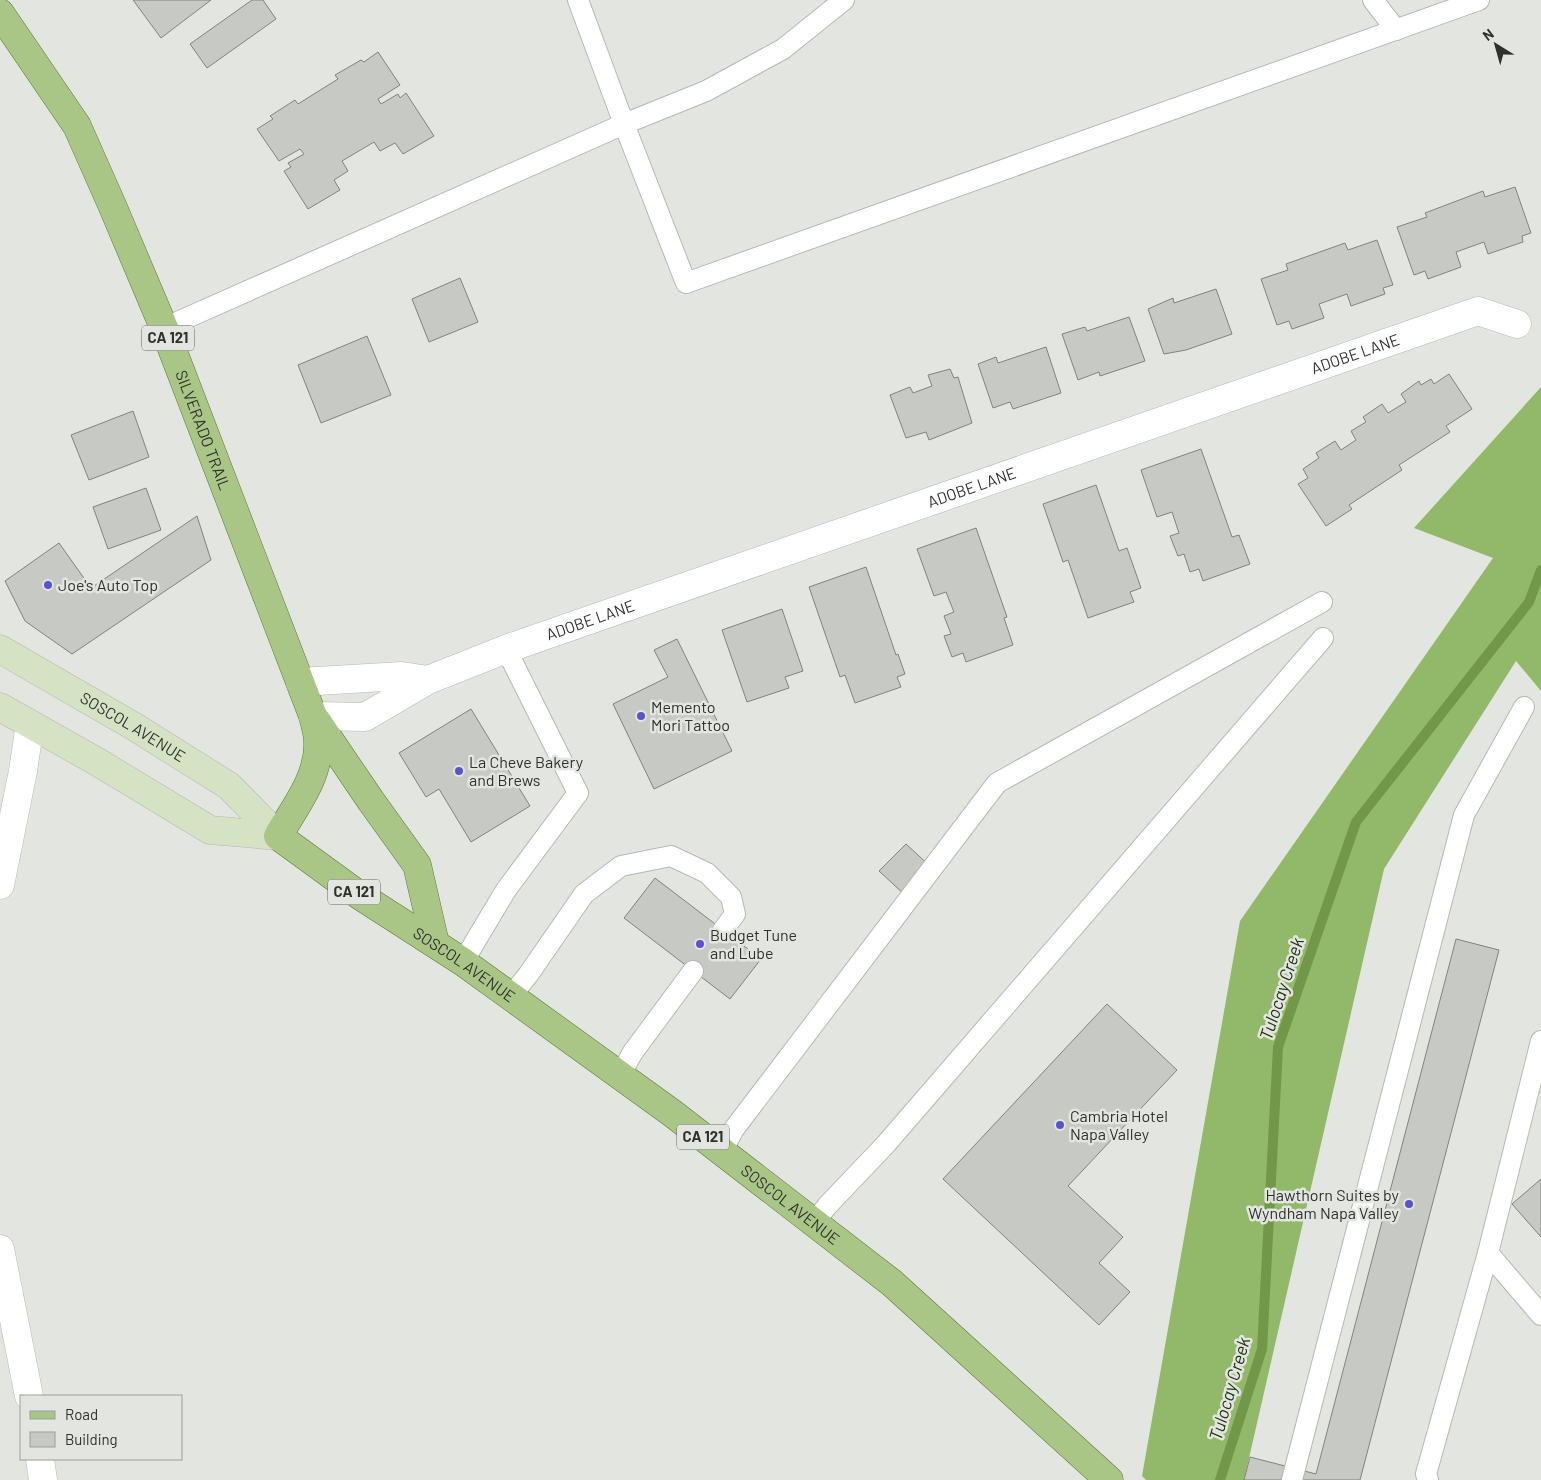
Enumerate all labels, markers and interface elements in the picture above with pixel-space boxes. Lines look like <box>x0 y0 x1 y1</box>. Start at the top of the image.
north arrow <box>1471 20 1521 70</box>
text: N <box>1479 25 1497 44</box>
road number: CA 121 <box>142 326 194 350</box>
street label: ADOBE LANE <box>1308 329 1402 377</box>
street label: SILVERADO TRAIL <box>172 367 235 492</box>
street label: ADOBE LANE <box>925 462 1018 511</box>
place label: Joe's Auto Top <box>58 575 158 594</box>
marker: Joe's Auto Top <box>42 579 54 591</box>
street label: ADOBE LANE <box>543 595 637 643</box>
street label: SOSCOL AVENUE <box>77 688 189 765</box>
place label: Memento Mori Tattoo <box>651 697 730 734</box>
marker: Memento Mori Tattoo <box>635 710 647 722</box>
place label: La Cheve Bakery and Brews <box>469 752 584 789</box>
marker: La Cheve Bakery and Brews <box>453 765 465 777</box>
road number: CA 121 <box>328 880 380 904</box>
street label: SOSCOL AVENUE <box>410 923 519 1006</box>
place label: Budget Tune and Lube <box>710 925 797 962</box>
water label: Tulocay Creek <box>1254 934 1308 1043</box>
marker: Budget Tune and Lube <box>694 938 706 950</box>
place label: Cambria Hotel Napa Valley <box>1070 1106 1168 1143</box>
marker: Cambria Hotel Napa Valley <box>1054 1119 1066 1131</box>
road number: CA 121 <box>677 1124 729 1150</box>
street label: SOSCOL AVENUE <box>738 1160 844 1248</box>
place label: Hawthorn Suites by Wyndham Napa Valley <box>1248 1185 1400 1222</box>
marker: Hawthorn Suites by Wyndham Napa Valley <box>1403 1198 1415 1210</box>
water label: Tulocay Creek <box>1204 1334 1254 1443</box>
legend <box>20 1395 182 1460</box>
text: Road <box>65 1405 98 1423</box>
text: Building <box>65 1430 118 1448</box>

